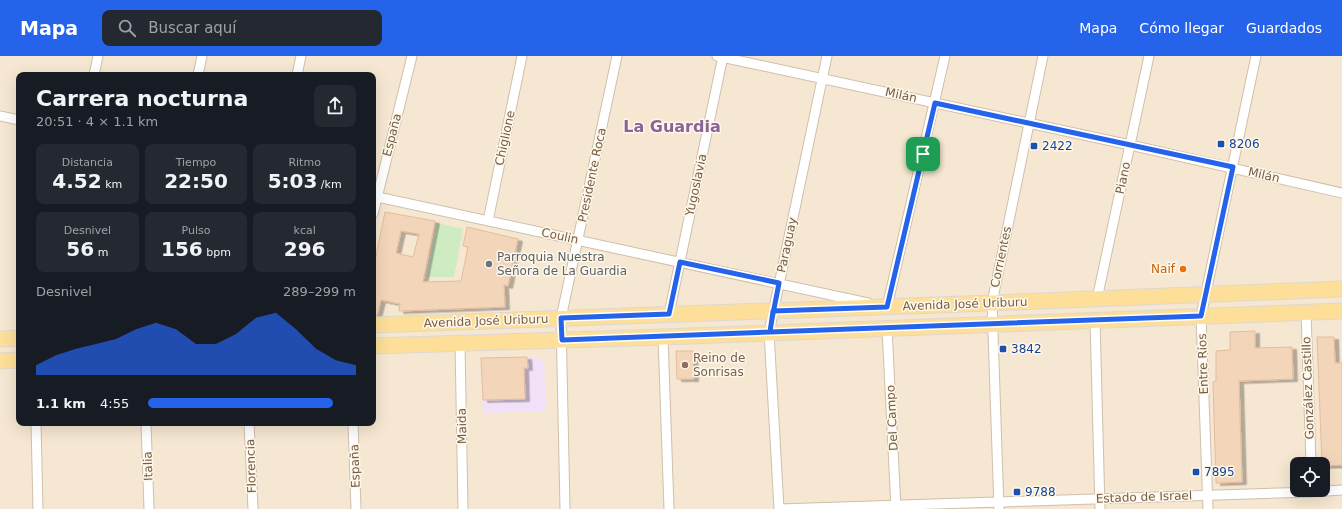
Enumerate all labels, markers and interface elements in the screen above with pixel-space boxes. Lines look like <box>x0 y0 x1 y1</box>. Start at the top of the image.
search box <box>102 10 382 46</box>
text: Mapa <box>20 17 78 39</box>
icon: search <box>116 17 138 39</box>
text: Buscar aquí <box>148 19 237 37</box>
text: Mapa <box>1079 20 1117 36</box>
text: Cómo llegar <box>1139 20 1224 36</box>
text: Guardados <box>1246 20 1322 36</box>
button: share <box>314 85 356 127</box>
street label: Milán <box>884 85 918 105</box>
text: Carrera nocturna <box>36 86 248 111</box>
street label: Chiglione <box>492 109 518 167</box>
street label: España <box>380 112 404 158</box>
text: 20:51 · 4 × 1.1 km <box>36 114 158 129</box>
district label: La Guardia <box>623 117 721 136</box>
street label: Presidente Roca <box>575 126 609 224</box>
pin <box>906 137 940 171</box>
place label: 8206 <box>1229 137 1260 151</box>
place label: 2422 <box>1042 139 1073 153</box>
marker: 8206 <box>1216 139 1226 149</box>
marker: 2422 <box>1029 141 1039 151</box>
icon: arrive <box>912 143 934 165</box>
street label: Yugoslavia <box>682 153 709 218</box>
text: Distancia <box>62 156 113 169</box>
text: Tiempo <box>176 156 216 169</box>
text: Ritmo <box>288 156 321 169</box>
street label: Piano <box>1113 161 1133 195</box>
street label: Milán <box>1247 165 1281 185</box>
text: 4.52 <box>52 169 102 193</box>
text: 22:50 <box>164 169 228 193</box>
text: 5:03 <box>268 169 317 193</box>
text: km <box>102 178 122 191</box>
text: /km <box>317 178 342 191</box>
street label: Paraguay <box>774 216 800 274</box>
text: Desnivel <box>64 224 111 237</box>
text: Pulso <box>182 224 210 237</box>
text: kcal <box>294 224 316 237</box>
street label: Coulin <box>540 225 580 247</box>
street label: Corrientes <box>988 225 1014 289</box>
text: 56 <box>66 237 94 261</box>
text: 156 <box>161 237 203 261</box>
text: 296 <box>284 237 326 261</box>
text: m <box>94 246 108 259</box>
text: bpm <box>203 246 231 259</box>
place label: Parroquia Nuestra Señora de La Guardia <box>497 250 627 278</box>
marker: Parroquia Nuestra Señora de La Guardia <box>484 259 494 269</box>
place label: Naif <box>1151 262 1176 276</box>
marker: Naif <box>1178 264 1188 274</box>
text: Desnivel <box>36 284 92 299</box>
text: 289–299 m <box>283 284 356 299</box>
street label: Avenida José Uriburu <box>902 295 1028 313</box>
street label: Avenida José Uriburu <box>423 312 549 330</box>
street label: Entre Ríos <box>1195 333 1211 395</box>
street label: González Castillo <box>1299 336 1317 440</box>
place label: 3842 <box>1011 342 1042 356</box>
marker: 3842 <box>998 344 1008 354</box>
place label: Reino de Sonrisas <box>693 351 745 379</box>
marker: Reino de Sonrisas <box>680 360 690 370</box>
street label: Del Campo <box>883 385 901 451</box>
text: 1.1 km <box>36 396 86 411</box>
text: 4:55 <box>100 396 129 411</box>
street label: Maida <box>455 408 469 444</box>
street label: Florencia <box>243 439 259 493</box>
street label: España <box>347 444 363 488</box>
street label: Italia <box>140 451 156 481</box>
map controls <box>1290 457 1330 497</box>
button: locate <box>1290 457 1330 497</box>
place label: 7895 <box>1204 465 1235 479</box>
marker: 7895 <box>1191 467 1201 477</box>
place label: 9788 <box>1025 485 1056 499</box>
marker: 9788 <box>1012 487 1022 497</box>
street label: Estado de Israel <box>1096 488 1192 506</box>

